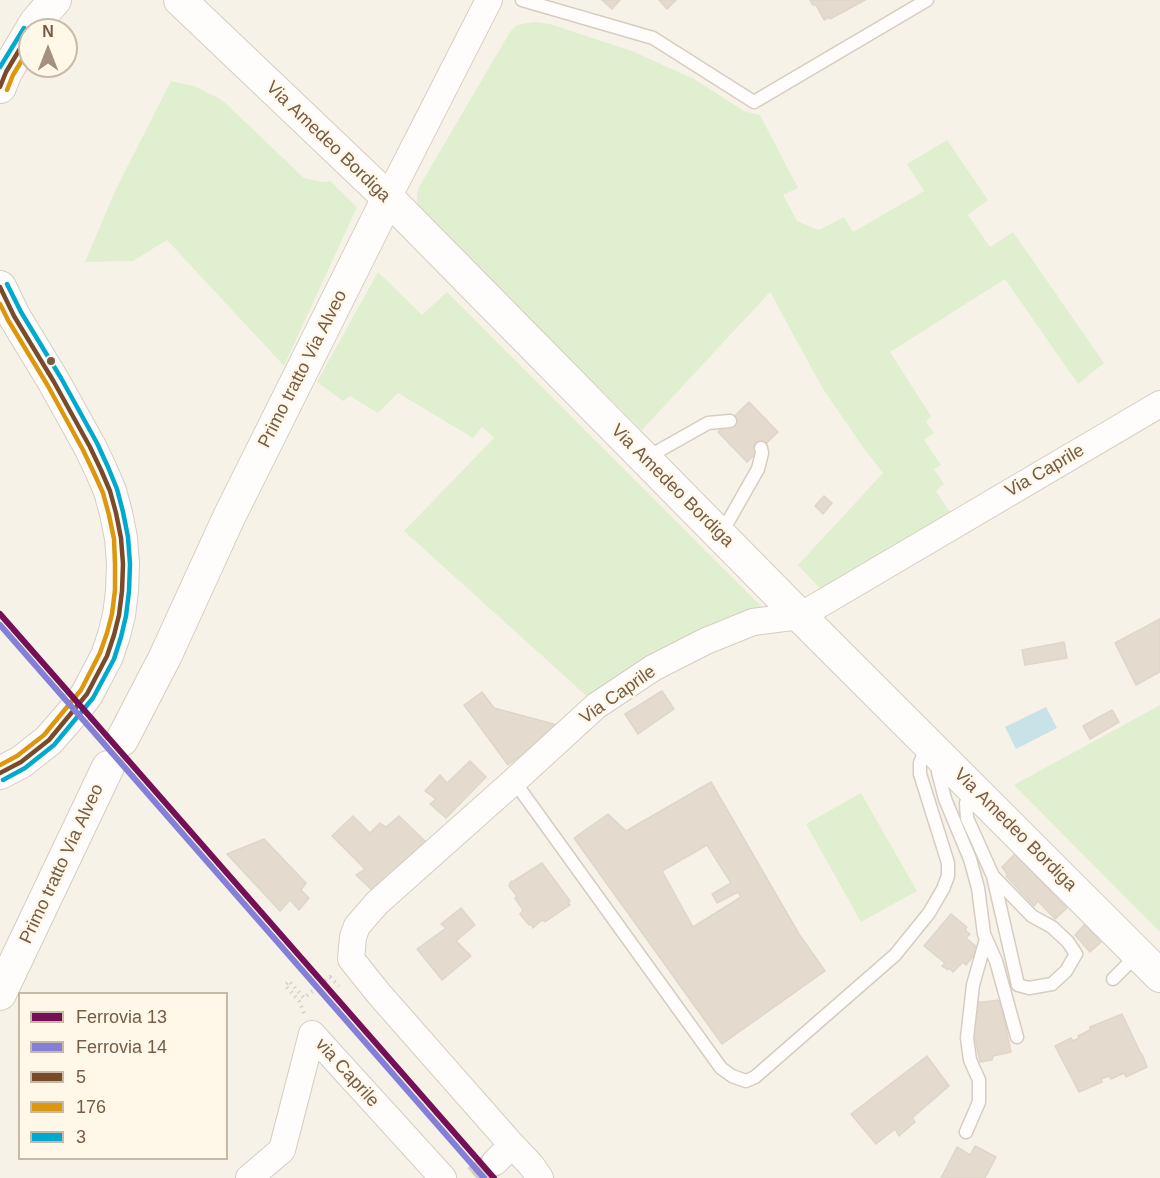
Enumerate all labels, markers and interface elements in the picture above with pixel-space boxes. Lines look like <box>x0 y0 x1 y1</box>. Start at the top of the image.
north arrow <box>18 18 78 78</box>
text: N <box>42 23 54 40</box>
street label: Via Amedeo Bordiga <box>261 77 395 207</box>
street label: Primo tratto Via Alveo <box>254 287 352 451</box>
unlabelled marker <box>45 355 57 367</box>
street label: Via Amedeo Bordiga <box>606 420 738 552</box>
street label: Via Caprile <box>1002 440 1088 502</box>
street label: Via Caprile <box>576 661 660 729</box>
street label: Via Amedeo Bordiga <box>949 764 1081 896</box>
street label: Primo tratto Via Alveo <box>15 781 109 947</box>
legend <box>18 992 228 1160</box>
text: Ferrovia 13 <box>76 1007 167 1027</box>
street label: via Caprile <box>311 1034 383 1112</box>
text: Ferrovia 14 <box>76 1037 167 1057</box>
text: 5 <box>76 1067 86 1087</box>
text: 176 <box>76 1097 106 1117</box>
text: 3 <box>76 1127 86 1147</box>

